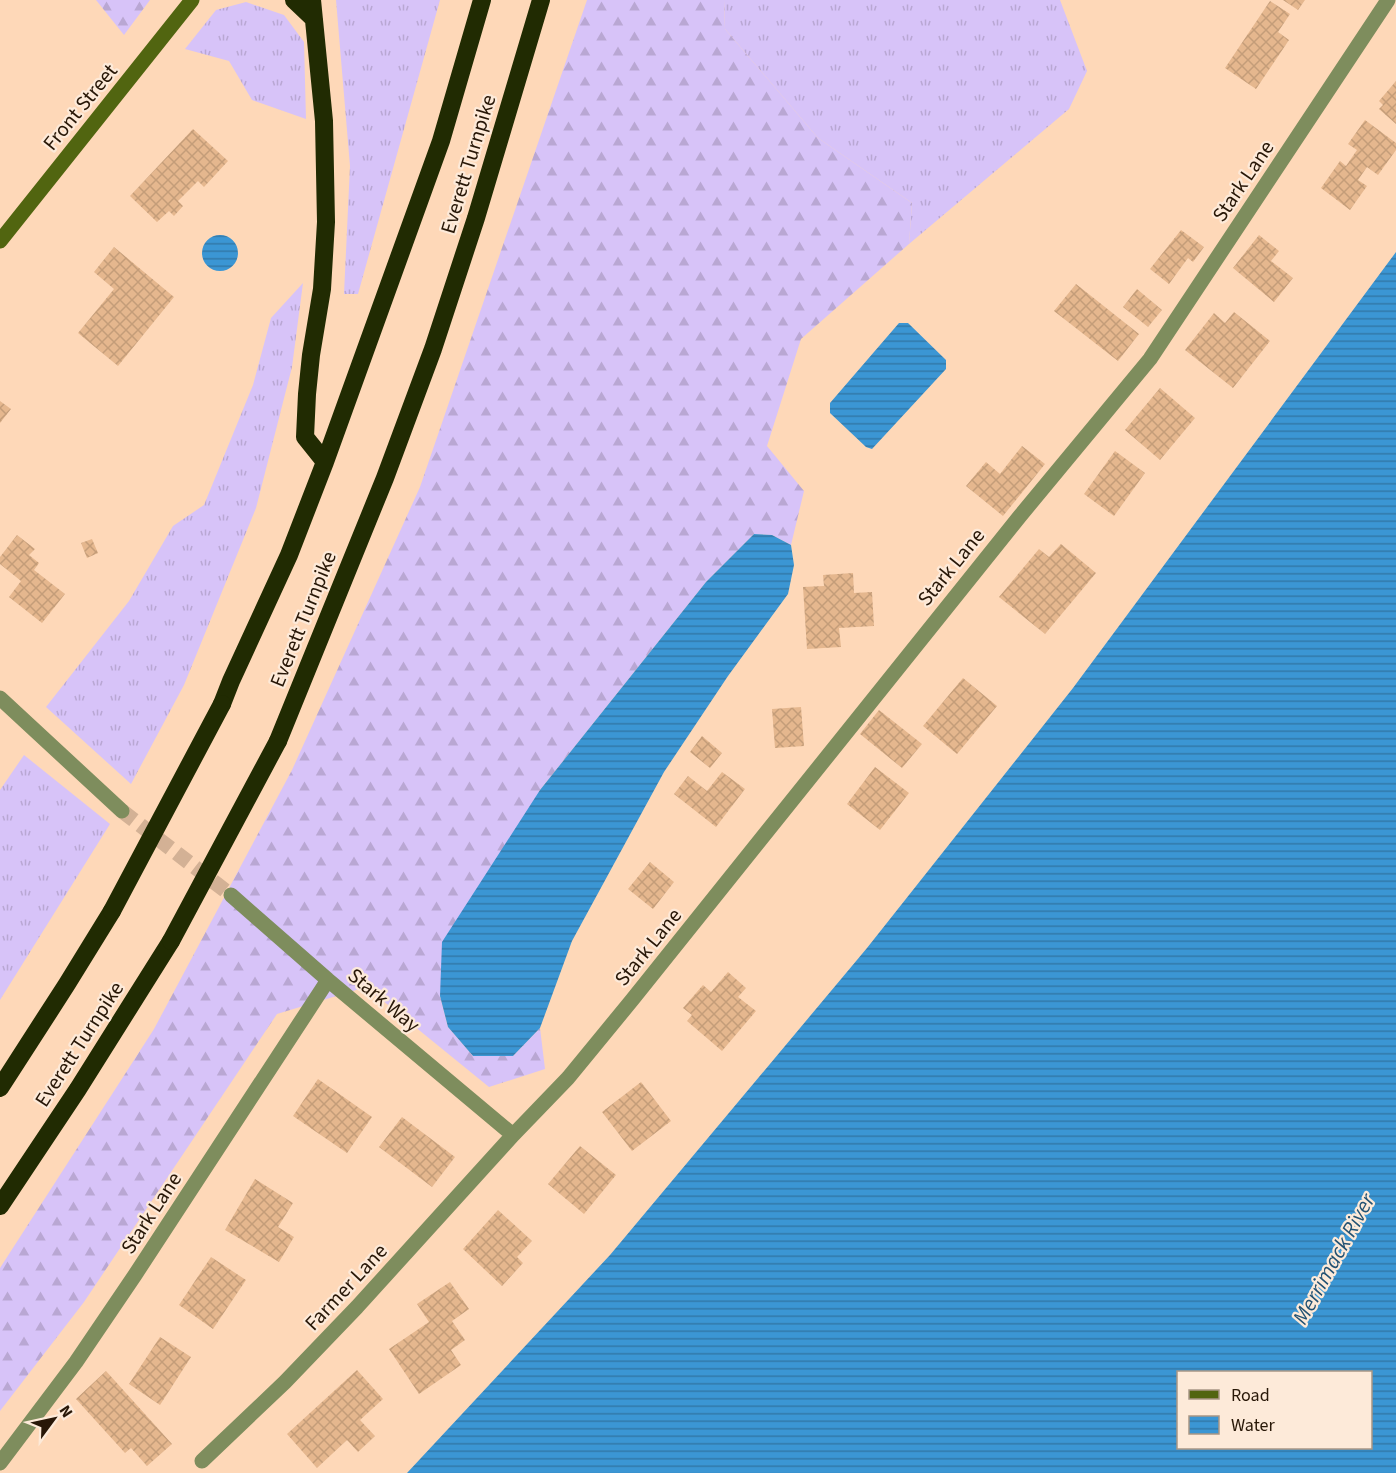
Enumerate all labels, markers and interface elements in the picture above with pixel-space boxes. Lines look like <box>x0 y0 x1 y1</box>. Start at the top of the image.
street label: Front Street <box>36 57 124 157</box>
street label: Everett Turnpike <box>433 91 503 237</box>
street label: Stark Lane <box>1205 134 1281 228</box>
street label: Stark Lane <box>910 522 992 612</box>
street label: Everett Turnpike <box>262 547 344 691</box>
street label: Stark Lane <box>607 902 689 992</box>
street label: Stark Way <box>341 961 427 1039</box>
street label: Everett Turnpike <box>27 975 131 1113</box>
street label: Stark Lane <box>113 1166 189 1260</box>
water label: Merrimack River <box>1285 1186 1384 1330</box>
street label: Farmer Lane <box>298 1237 394 1337</box>
legend <box>1177 1371 1372 1449</box>
text: Road <box>1231 1383 1270 1408</box>
north arrow <box>24 1389 84 1449</box>
text: N <box>54 1401 78 1422</box>
text: Water <box>1231 1413 1275 1438</box>

